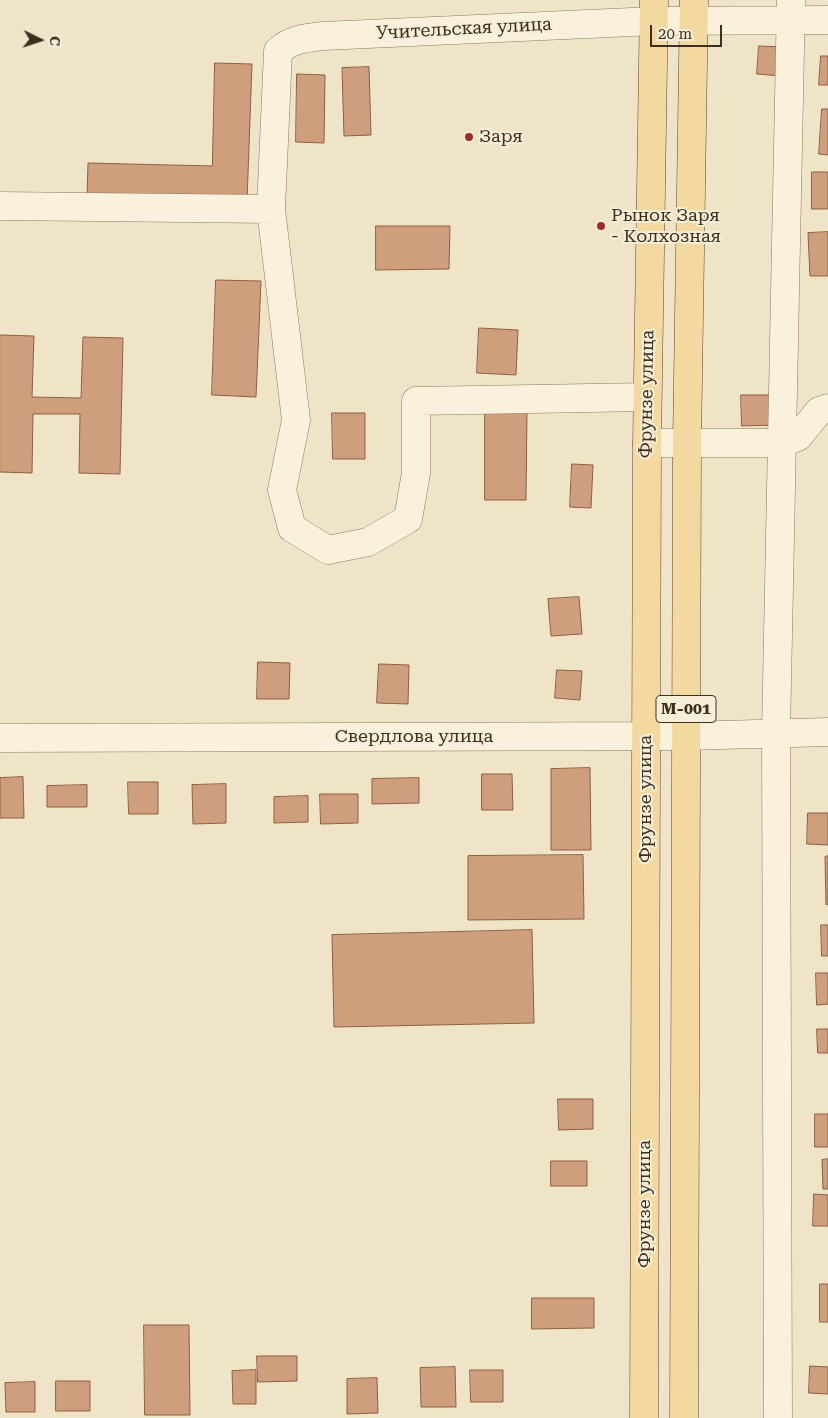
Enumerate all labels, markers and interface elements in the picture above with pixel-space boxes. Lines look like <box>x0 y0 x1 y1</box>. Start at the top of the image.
street label: Учительская улица <box>376 14 552 44</box>
north arrow <box>15 15 65 65</box>
scale bar <box>653 15 726 47</box>
text: 20 m <box>658 25 692 43</box>
text: С <box>47 36 63 46</box>
place label: Заря <box>479 126 523 148</box>
marker: Заря <box>463 131 475 143</box>
place label: Рынок Заря - Колхозная <box>611 205 721 248</box>
marker: Рынок Заря - Колхозная <box>595 220 607 232</box>
street label: Фрунзе улица <box>635 330 659 458</box>
road number: M-001 <box>656 696 716 722</box>
street label: Свердлова улица <box>335 726 493 748</box>
street label: Фрунзе улица <box>635 735 657 863</box>
street label: Фрунзе улица <box>634 1140 656 1268</box>

